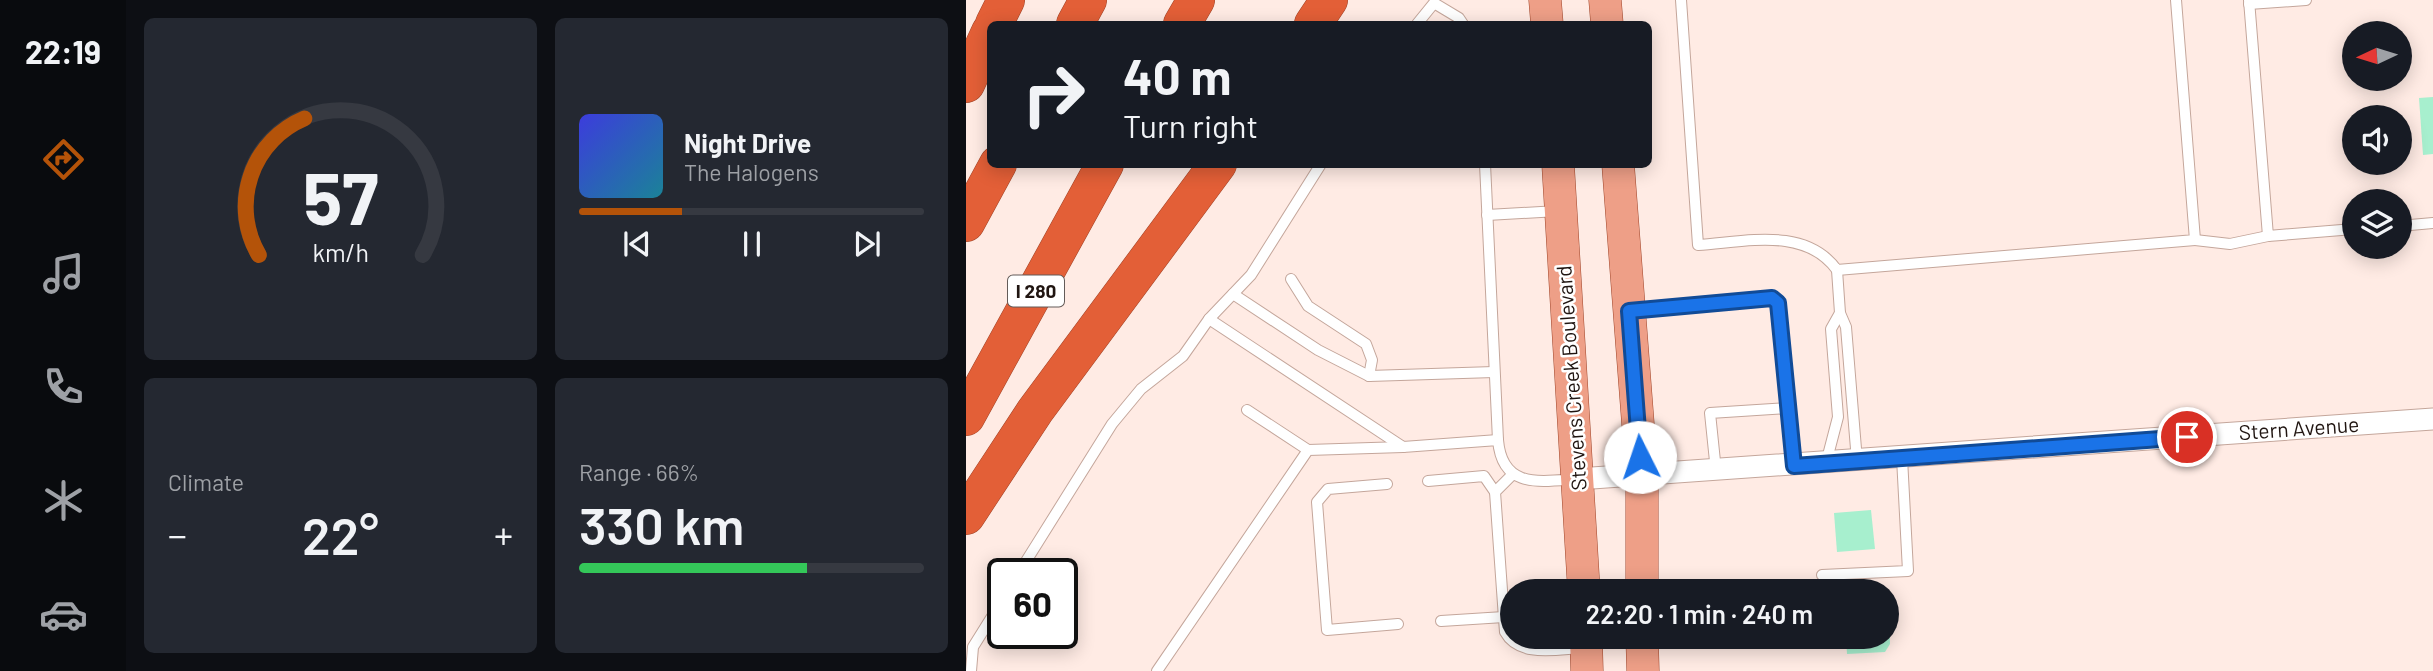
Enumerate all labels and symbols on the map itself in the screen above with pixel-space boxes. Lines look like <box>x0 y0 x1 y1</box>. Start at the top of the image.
north arrow <box>2342 21 2412 91</box>
street label: Stevens Creek Boulevard <box>1550 265 1591 491</box>
road number: I 280 <box>1008 276 1064 306</box>
pin <box>2157 407 2217 467</box>
street label: Stern Avenue <box>2238 411 2360 444</box>
position arrow <box>1603 420 1677 494</box>
speed limit sign: 60 <box>987 558 1078 649</box>

